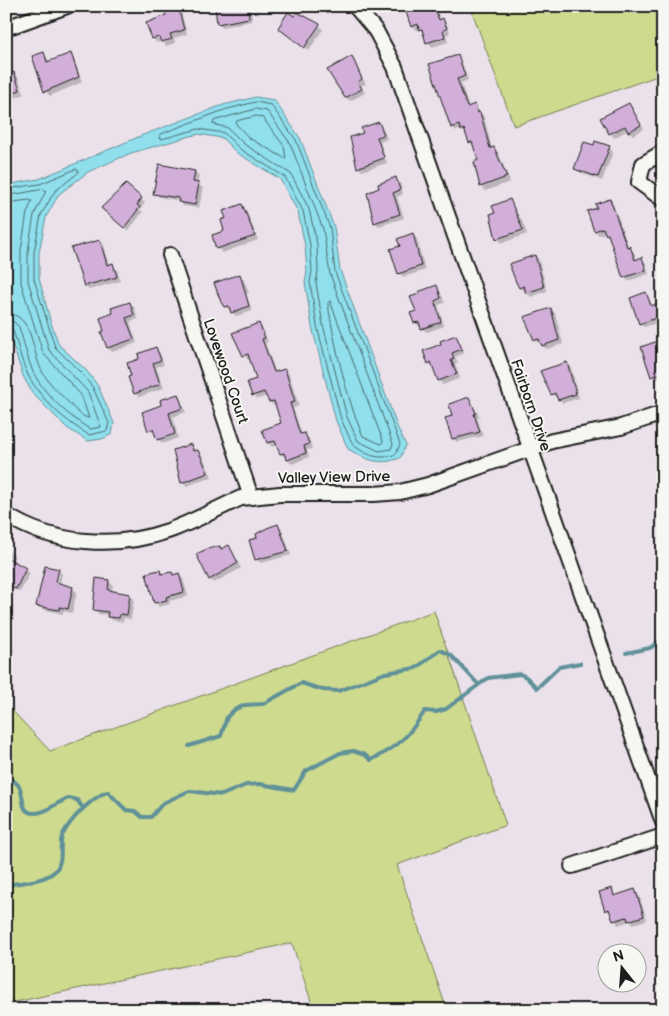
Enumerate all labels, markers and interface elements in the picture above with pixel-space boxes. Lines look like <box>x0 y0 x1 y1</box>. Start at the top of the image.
street label: Lovewood Court <box>199 316 253 427</box>
street label: Fairborn Drive <box>506 357 555 454</box>
street label: Valley View Drive <box>278 467 390 488</box>
north arrow <box>596 944 646 994</box>
text: N <box>611 946 626 966</box>

